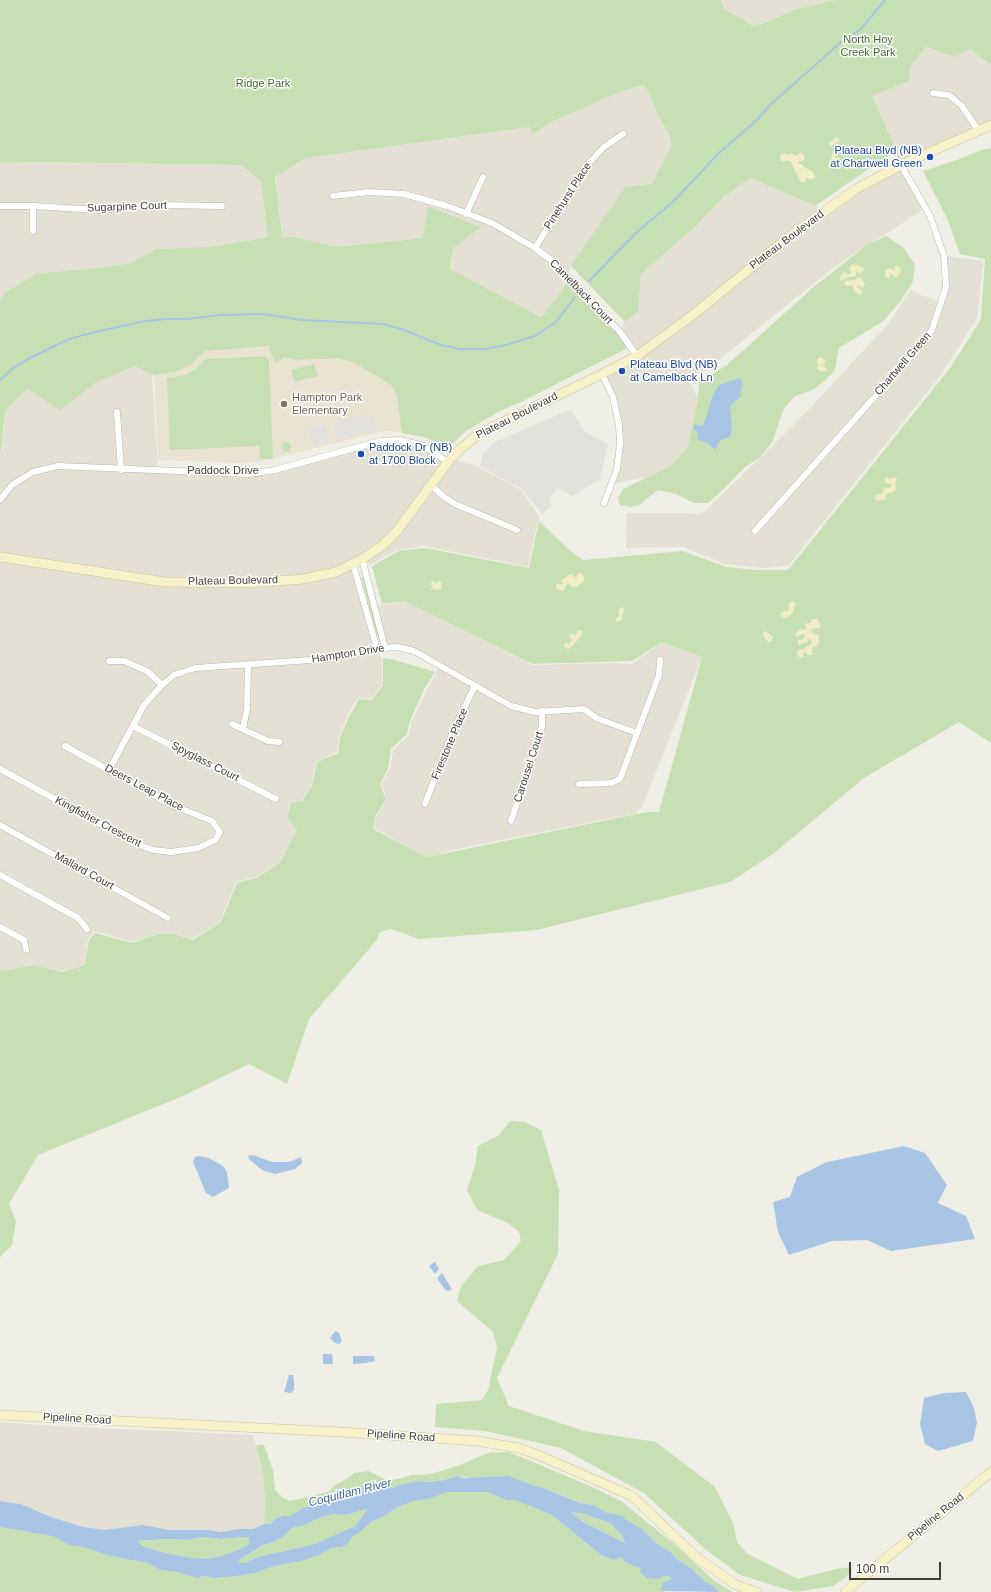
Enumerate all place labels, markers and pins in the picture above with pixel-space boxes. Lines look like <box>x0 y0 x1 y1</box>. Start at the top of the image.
place label: Plateau Blvd (NB) at Chartwell Green <box>830 144 922 170</box>
marker: Plateau Blvd (NB) at Chartwell Green <box>925 152 935 162</box>
place label: Plateau Blvd (NB) at Camelback Ln <box>630 358 717 384</box>
marker: Plateau Blvd (NB) at Camelback Ln <box>617 366 627 376</box>
place label: Hampton Park Elementary <box>292 391 362 417</box>
marker: Hampton Park Elementary <box>279 399 289 409</box>
place label: Paddock Dr (NB) at 1700 Block <box>369 441 452 467</box>
marker: Paddock Dr (NB) at 1700 Block <box>356 449 366 459</box>

